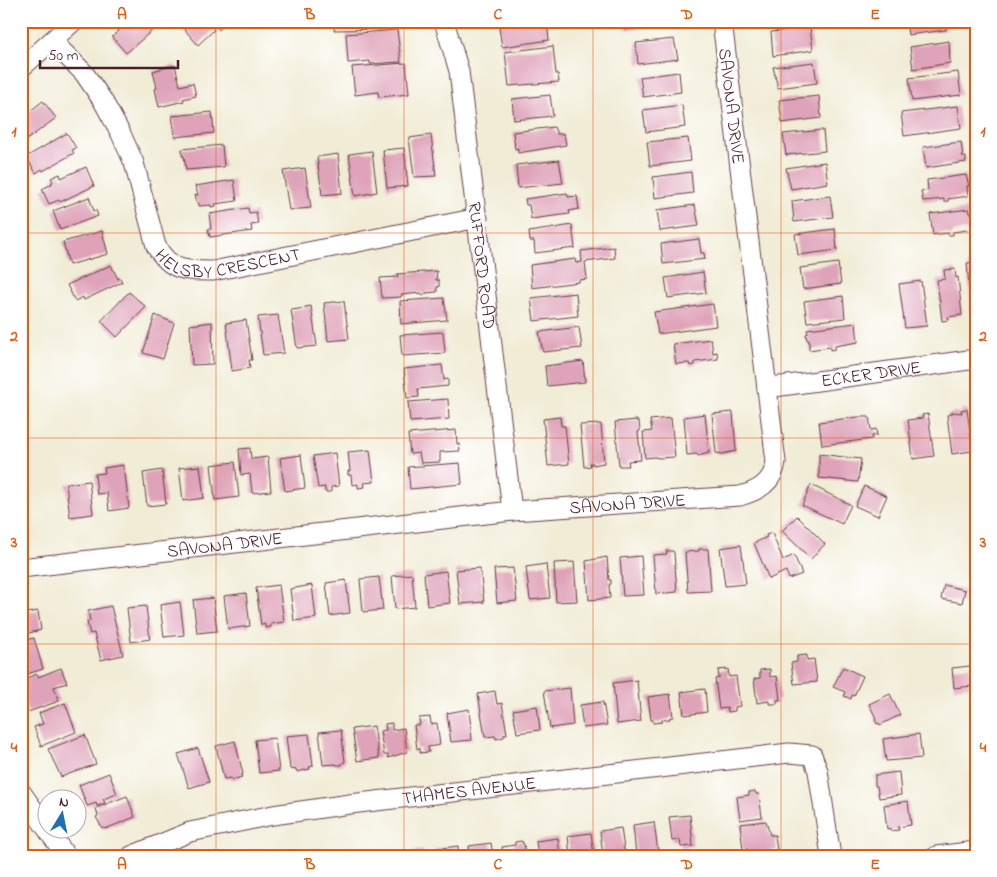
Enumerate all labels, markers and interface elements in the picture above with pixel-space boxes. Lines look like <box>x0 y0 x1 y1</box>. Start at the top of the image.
text: A <box>117 3 127 27</box>
text: B <box>304 3 316 27</box>
text: C <box>494 3 503 27</box>
text: D <box>680 3 693 27</box>
text: E <box>870 3 880 27</box>
scale bar <box>40 38 178 70</box>
text: 50 m <box>48 45 79 67</box>
street label: SAVONA DRIVE <box>710 47 750 166</box>
text: 1 <box>11 120 17 144</box>
text: 1 <box>980 120 986 144</box>
street label: RUFFORD ROAD <box>460 201 501 331</box>
street label: HELSBY CRESCENT <box>147 243 303 286</box>
text: 2 <box>9 325 18 349</box>
text: 2 <box>978 325 987 349</box>
street label: ECKER DRIVE <box>820 356 923 395</box>
street label: SAVONA DRIVE <box>569 489 687 522</box>
street label: SAVONA DRIVE <box>166 527 284 566</box>
text: 3 <box>10 531 18 555</box>
text: 3 <box>979 531 987 555</box>
text: 4 <box>10 736 18 760</box>
text: 4 <box>979 736 987 760</box>
street label: THAMES AVENUE <box>401 771 538 813</box>
north arrow <box>38 790 88 840</box>
text: N <box>58 792 70 814</box>
text: A <box>117 853 127 877</box>
text: B <box>304 853 316 877</box>
text: C <box>494 853 503 877</box>
text: D <box>680 853 693 877</box>
text: E <box>870 853 880 877</box>

